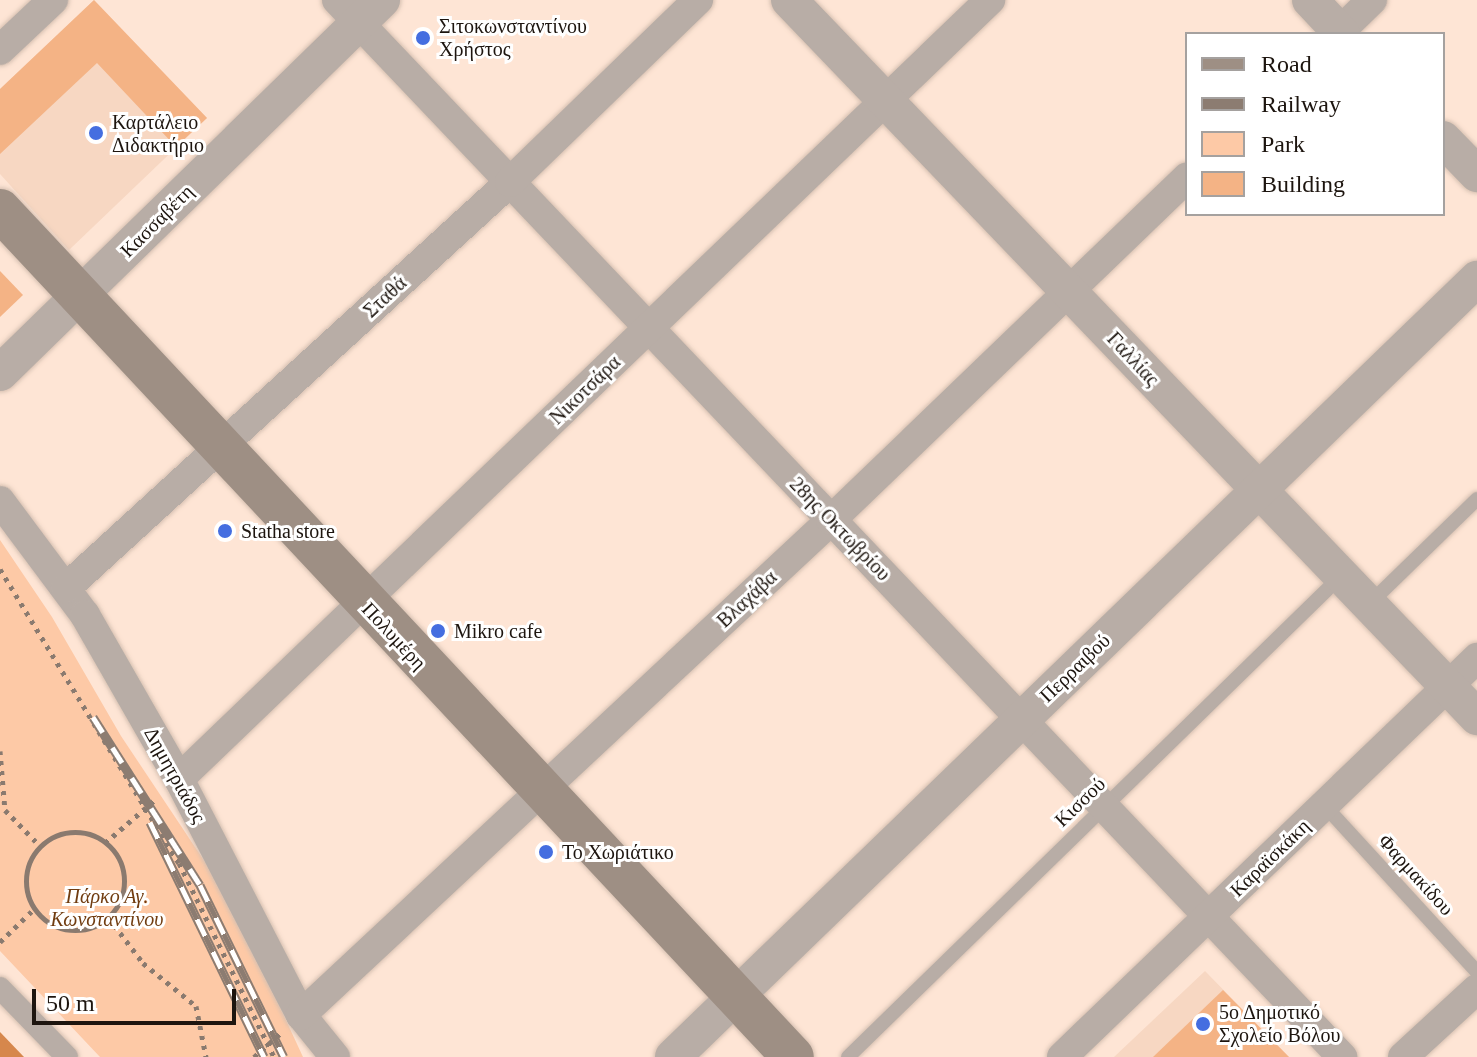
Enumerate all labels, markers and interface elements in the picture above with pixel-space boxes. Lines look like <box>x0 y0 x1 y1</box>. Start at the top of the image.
place label: Σιτοκωνσταντίνου Χρήστος <box>439 14 587 61</box>
marker: Σιτοκωνσταντίνου Χρήστος <box>414 29 432 47</box>
legend <box>1185 32 1445 216</box>
text: Road <box>1261 51 1312 77</box>
text: Railway <box>1261 91 1341 117</box>
place label: Καρτάλειο Διδακτήριο <box>112 110 204 157</box>
marker: Καρτάλειο Διδακτήριο <box>87 124 105 142</box>
text: Park <box>1261 131 1305 157</box>
text: Building <box>1261 171 1345 197</box>
street label: Κασσαβέτη <box>116 180 198 262</box>
street label: Σταθά <box>359 271 411 323</box>
street label: Γαλλίας <box>1102 327 1164 391</box>
street label: Νικοτσάρα <box>545 350 625 430</box>
street label: 28ης Οκτωβρίου <box>785 472 895 586</box>
place label: Statha store <box>241 519 335 543</box>
marker: Statha store <box>216 522 234 540</box>
street label: Βλαχάβα <box>712 565 782 633</box>
street label: Πολυμέρη <box>357 597 431 675</box>
place label: Mikro cafe <box>454 619 542 643</box>
marker: Mikro cafe <box>429 622 447 640</box>
street label: Περραιβού <box>1035 629 1115 707</box>
street label: Δημητριάδος <box>139 723 211 827</box>
street label: Κισσού <box>1050 772 1110 832</box>
street label: Καραϊσκάκη <box>1225 814 1315 902</box>
street label: Φαρμακίδου <box>1373 829 1459 921</box>
place label: Το Χωριάτικο <box>562 840 674 864</box>
marker: Το Χωριάτικο <box>537 843 555 861</box>
park label: Πάρκο Αγ. Κωνσταντίνου <box>51 884 163 931</box>
scale bar <box>36 973 240 1023</box>
text: 50 m <box>46 990 95 1016</box>
place label: 5ο Δημοτικό Σχολείο Βόλου <box>1219 1000 1340 1047</box>
marker: 5ο Δημοτικό Σχολείο Βόλου <box>1194 1015 1212 1033</box>

